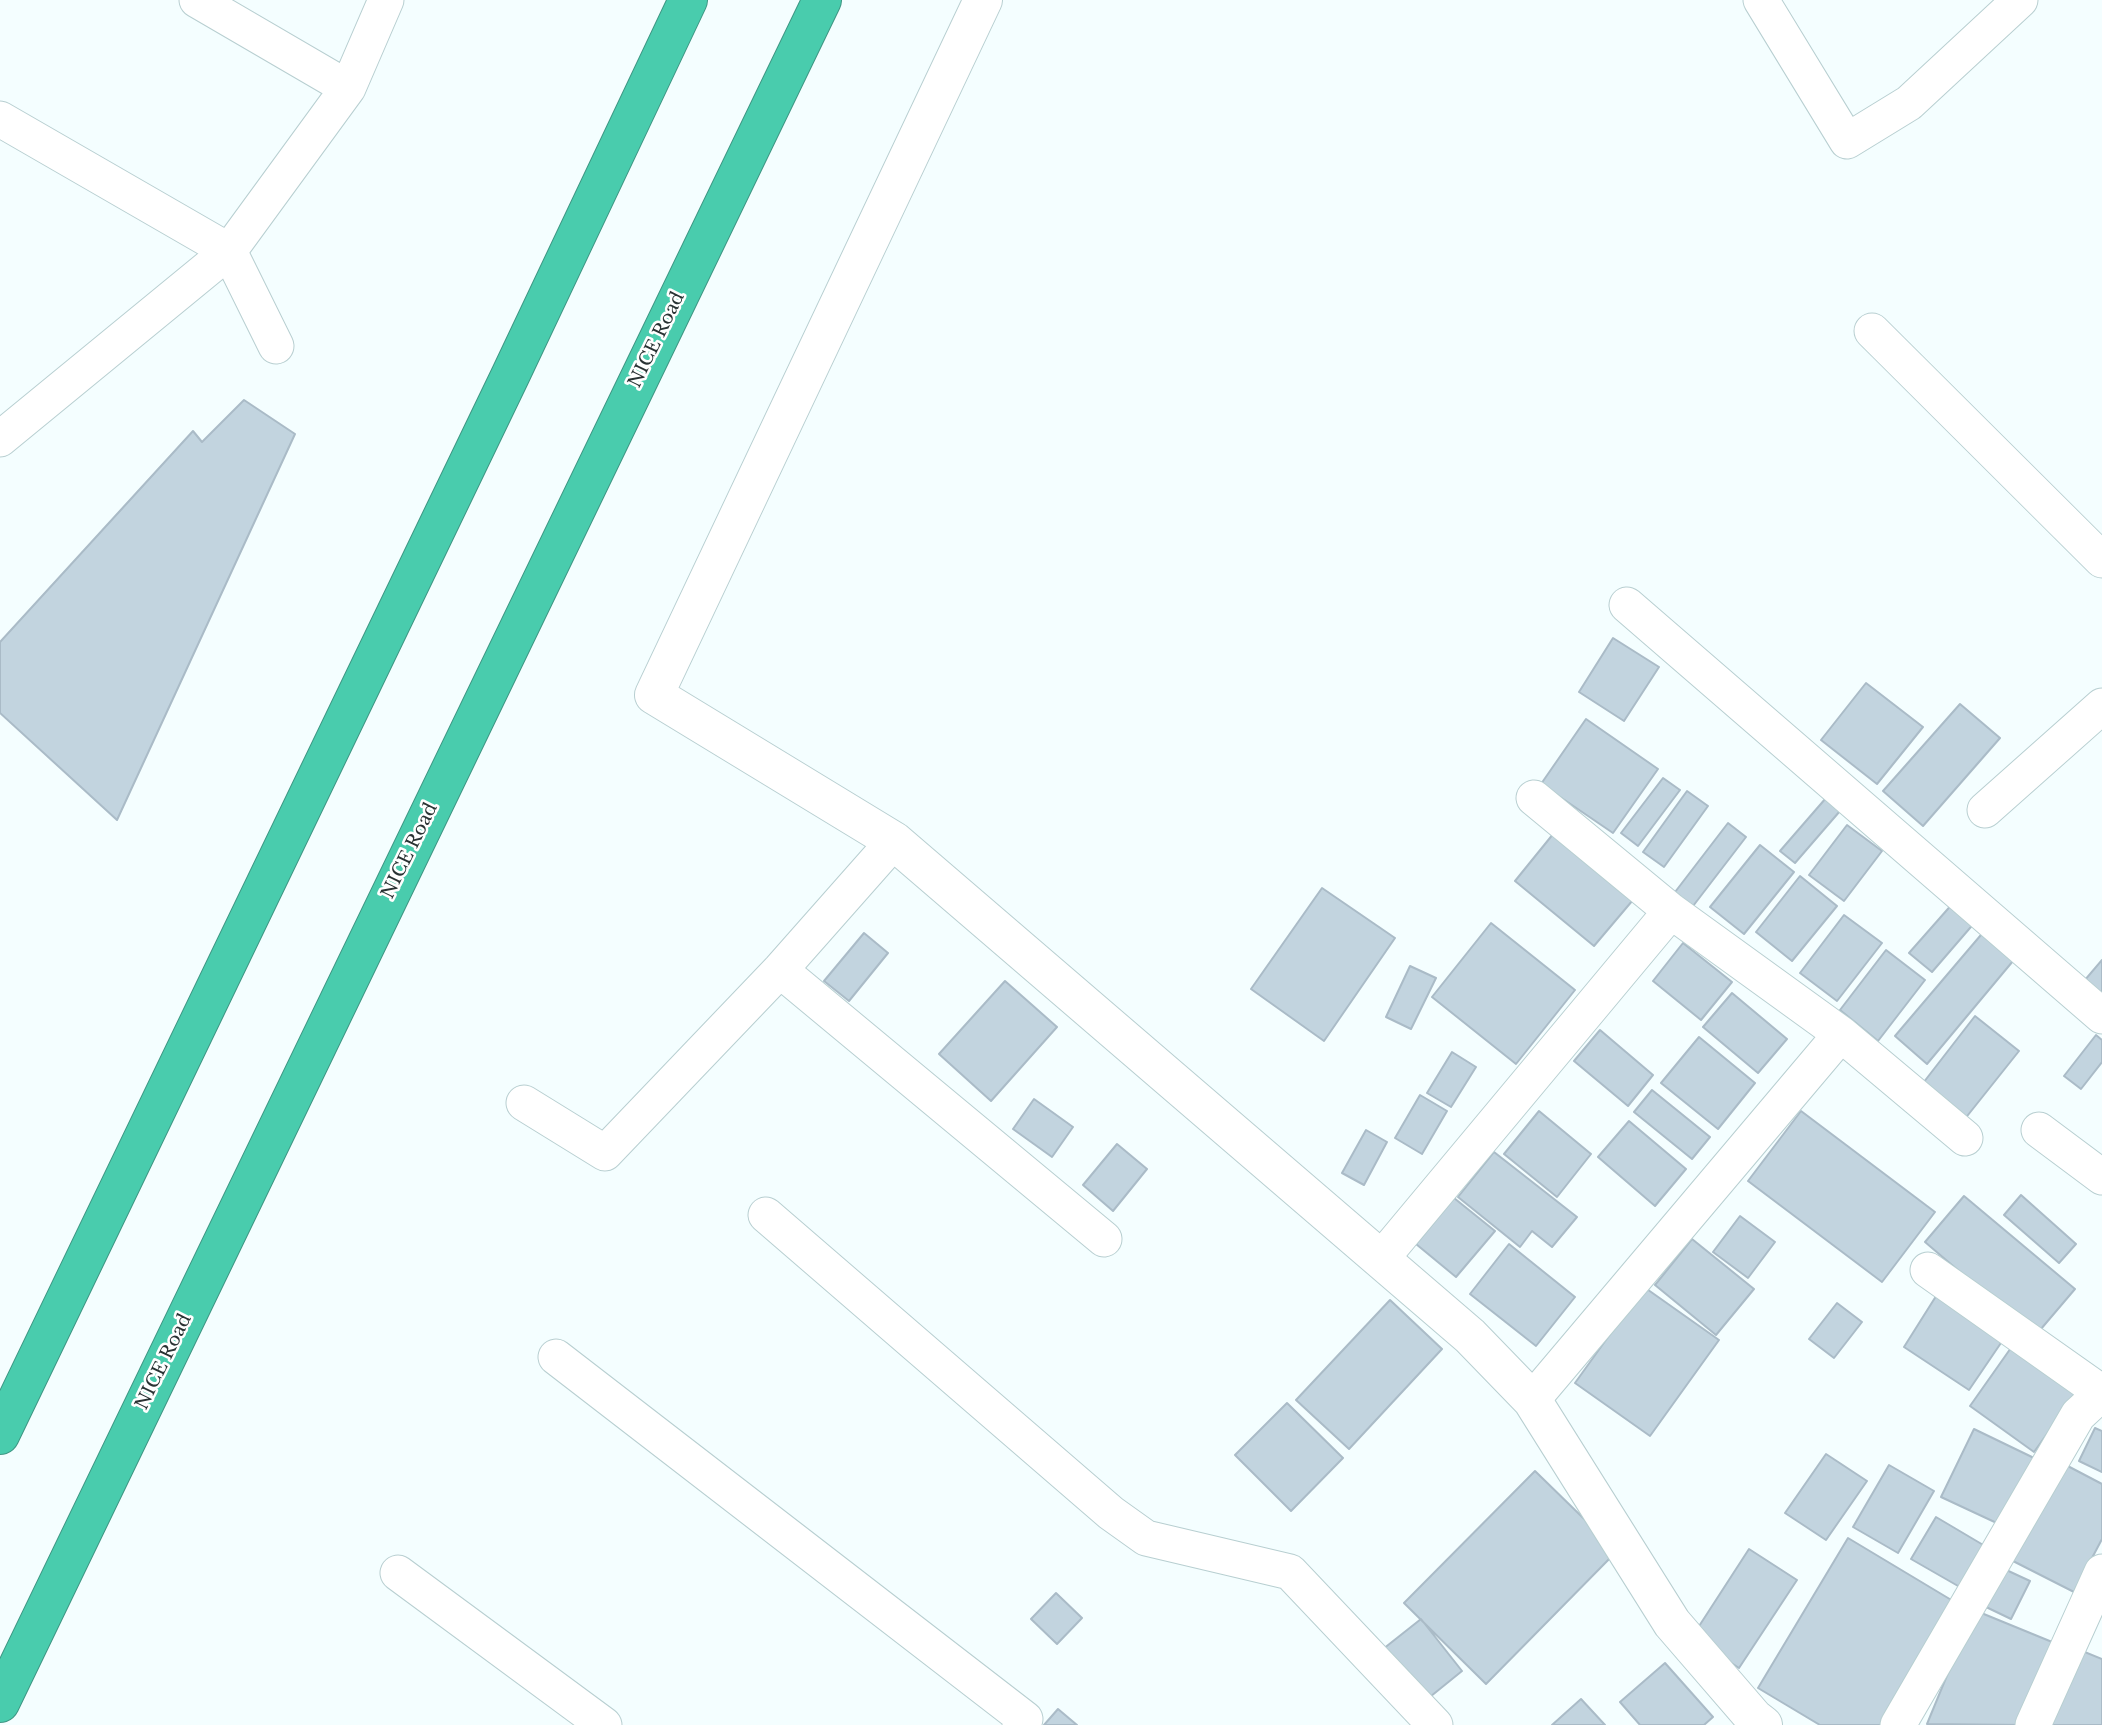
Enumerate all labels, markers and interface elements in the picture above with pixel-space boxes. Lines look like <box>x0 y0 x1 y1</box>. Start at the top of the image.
street label: NICE Road <box>624 288 690 392</box>
street label: NICE Road <box>377 799 443 903</box>
street label: NICE Road <box>131 1310 197 1414</box>

